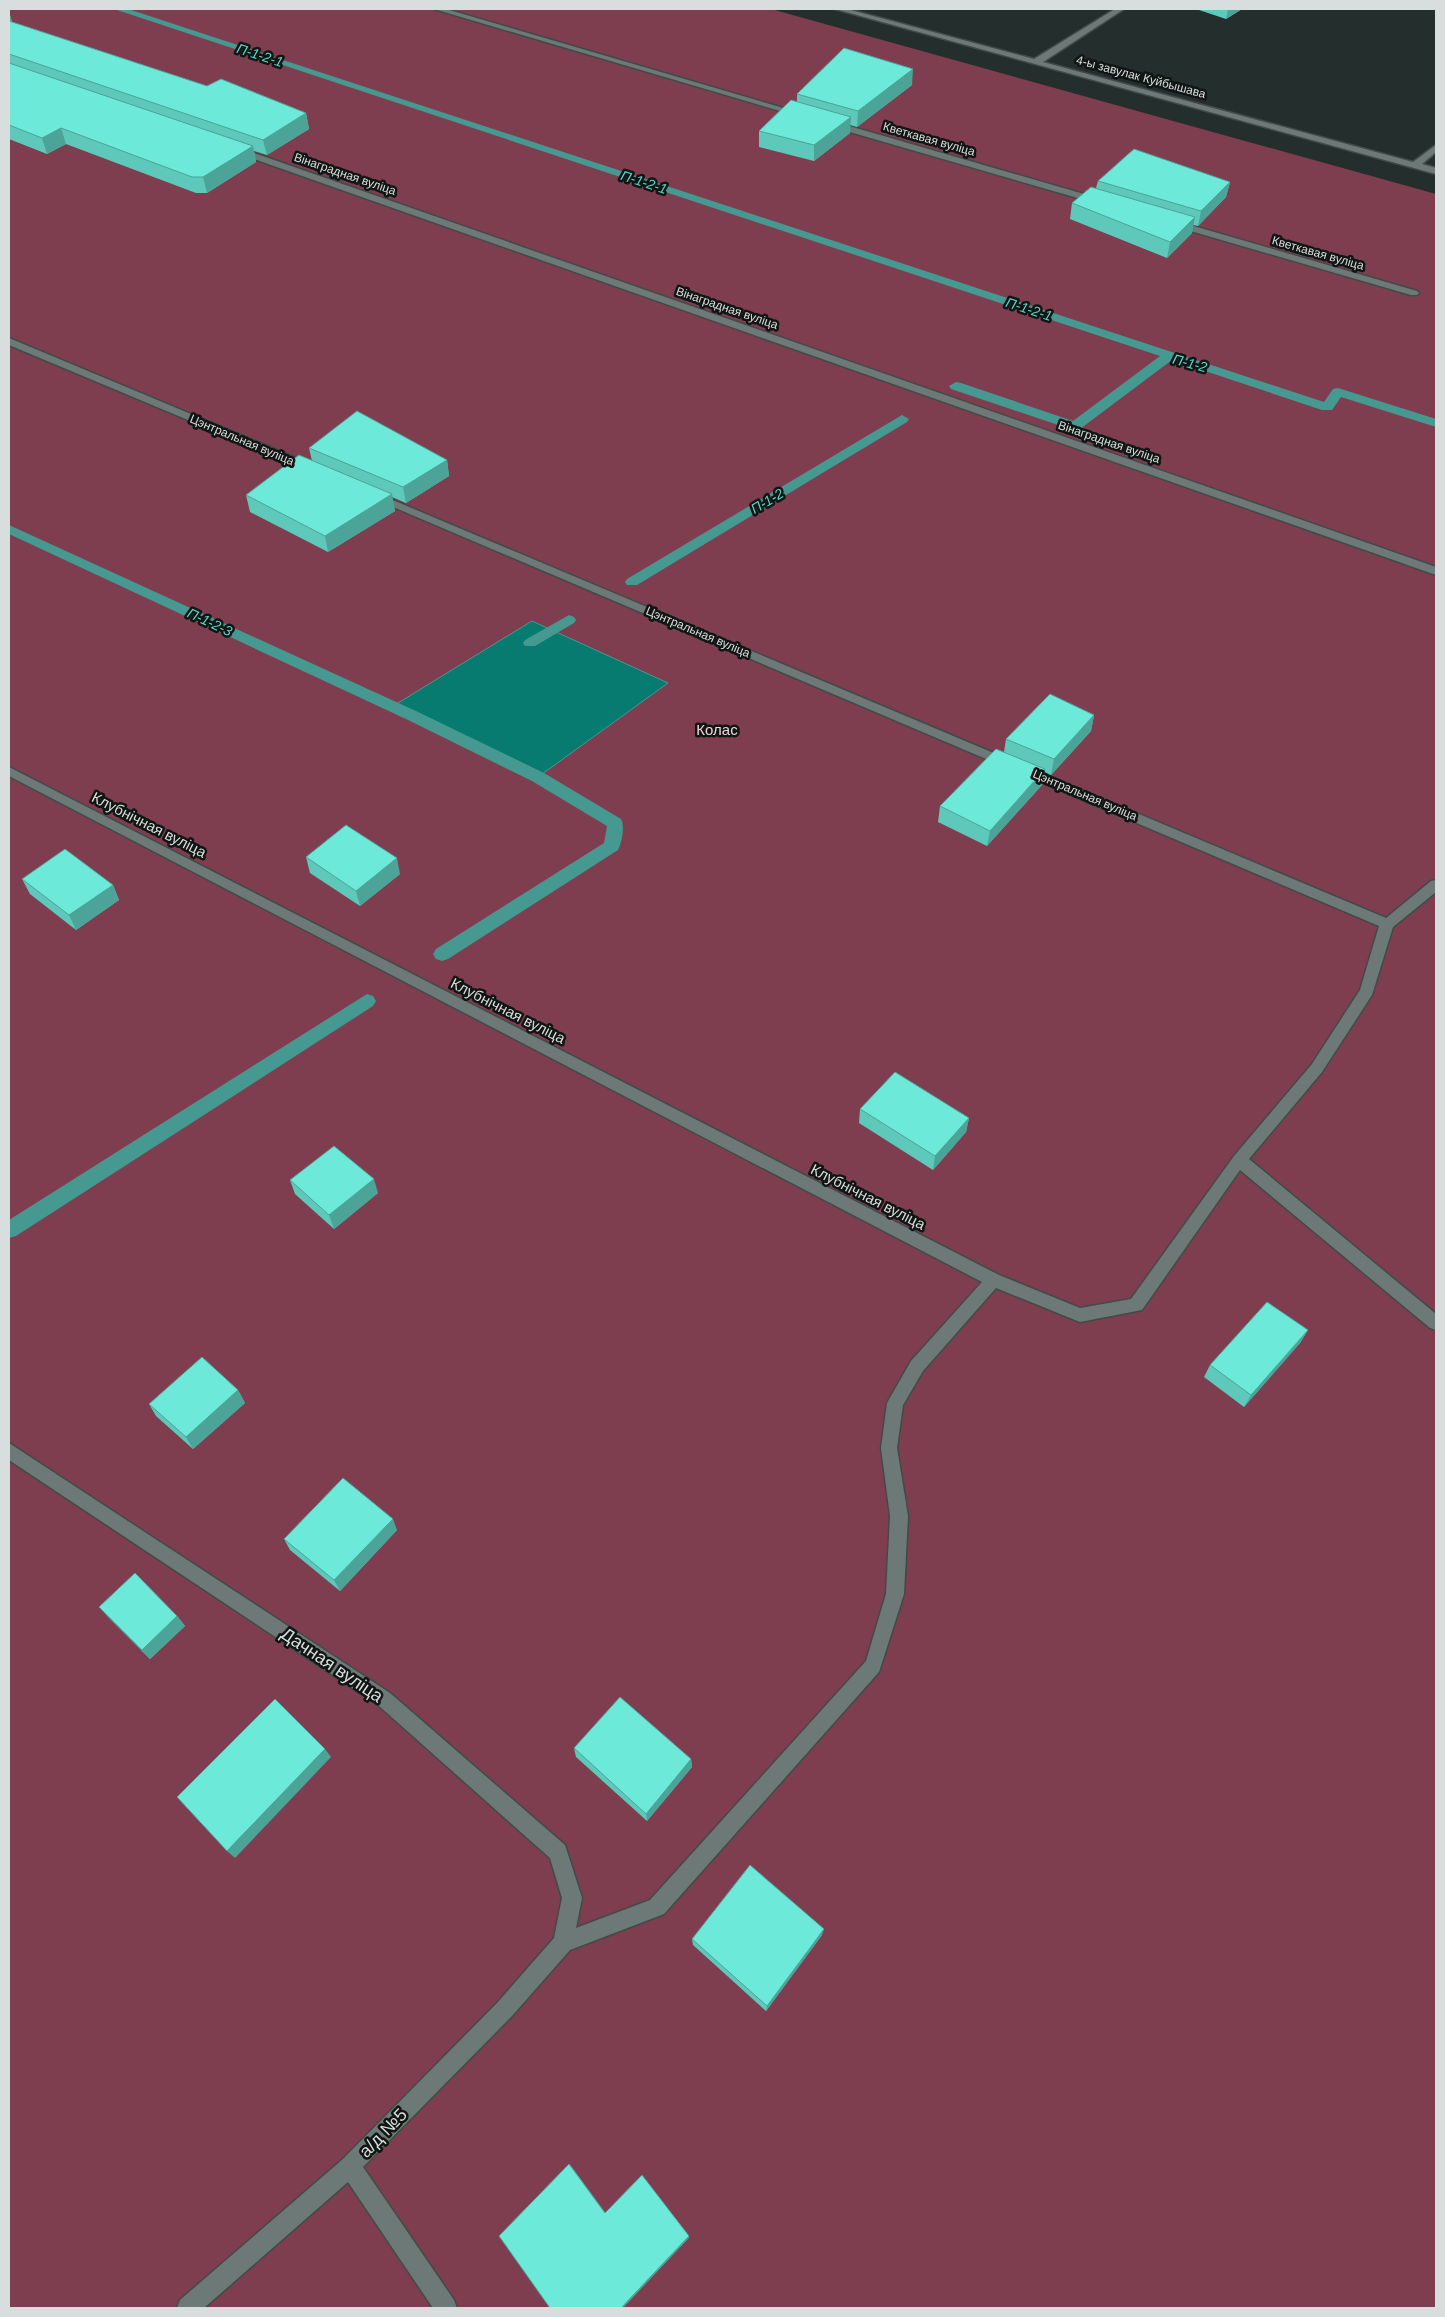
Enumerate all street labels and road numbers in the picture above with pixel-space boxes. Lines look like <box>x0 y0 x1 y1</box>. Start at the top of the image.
street label: 4-ы завулак Куйбышава <box>1075 53 1208 101</box>
street label: Кветкавая вуліца <box>881 119 977 159</box>
street label: Вінаградная вуліца <box>292 150 398 198</box>
street label: Кветкавая вуліца <box>1270 233 1366 273</box>
street label: Вінаградная вуліца <box>674 284 780 332</box>
street label: Цэнтральная вуліца <box>188 412 297 468</box>
street label: Вінаградная вуліца <box>1056 418 1162 466</box>
street label: Цэнтральная вуліца <box>644 604 753 660</box>
street label: Цэнтральная вуліца <box>1031 767 1140 823</box>
street label: Клубнічная вуліца <box>89 788 210 861</box>
street label: Клубнічная вуліца <box>448 974 569 1047</box>
street label: Клубнічная вуліца <box>808 1160 929 1233</box>
street label: Дачная вуліца <box>277 1624 388 1707</box>
street label: а/д №5 <box>355 2105 411 2161</box>

